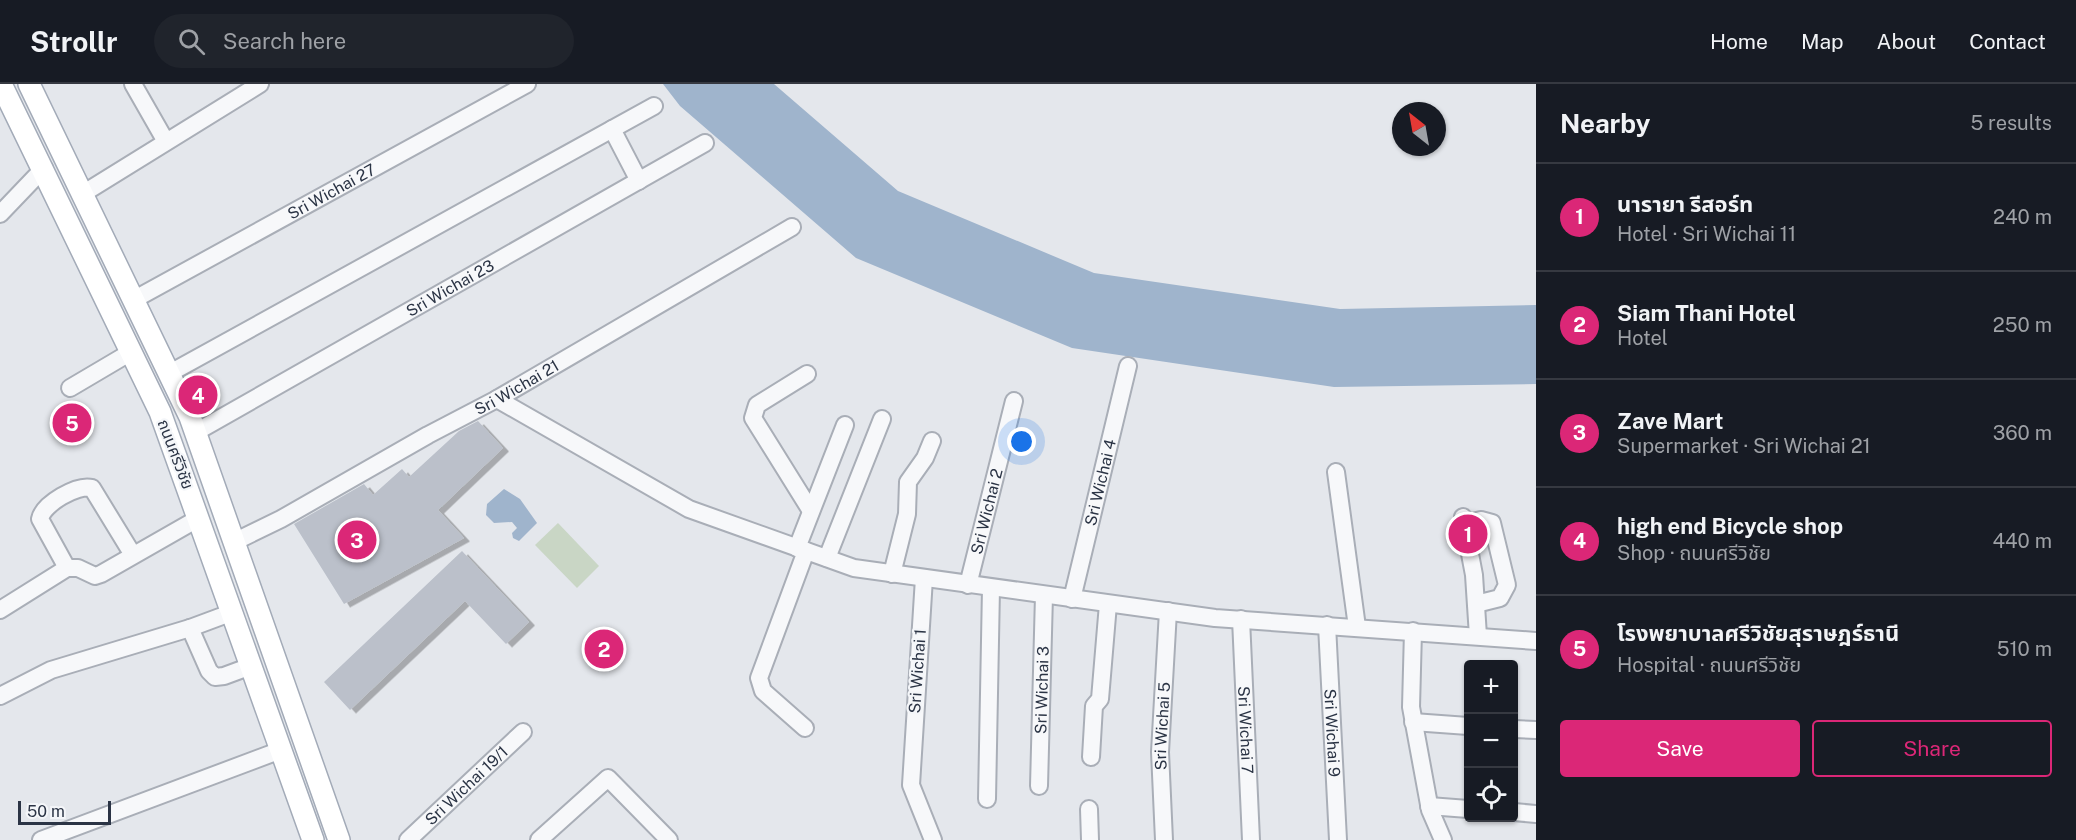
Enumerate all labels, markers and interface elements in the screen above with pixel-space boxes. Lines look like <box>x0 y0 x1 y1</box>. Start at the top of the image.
search box <box>154 14 574 68</box>
text: Strollr <box>30 25 118 58</box>
icon: search <box>175 25 208 58</box>
text: Search here <box>223 28 346 54</box>
text: Home <box>1710 29 1768 54</box>
text: Map <box>1801 29 1844 54</box>
text: About <box>1877 29 1936 54</box>
text: Contact <box>1969 29 2046 54</box>
north arrow <box>1392 102 1446 156</box>
text: Nearby <box>1560 108 1650 139</box>
text: 5 results <box>1970 111 2052 135</box>
street label: Sri Wichai 27 <box>284 160 379 223</box>
text: นารายา รีสอร์ท <box>1617 191 1753 217</box>
text: 1 <box>1575 205 1584 229</box>
text: 240 m <box>1993 205 2052 229</box>
text: Hotel · Sri Wichai 11 <box>1617 222 1796 246</box>
street label: Sri Wichai 23 <box>403 256 497 321</box>
text: Siam Thani Hotel <box>1617 300 1796 326</box>
text: 2 <box>1573 313 1586 337</box>
text: 250 m <box>1993 313 2052 337</box>
text: Hotel <box>1617 326 1668 350</box>
street label: Sri Wichai 21 <box>471 356 562 419</box>
pin: 4 <box>178 372 218 418</box>
pin: 5 <box>52 400 92 446</box>
text: Zave Mart <box>1617 408 1723 434</box>
street label: ถนนศรีวิชัย <box>154 417 198 492</box>
text: 3 <box>1573 421 1586 445</box>
text: 360 m <box>1993 421 2052 445</box>
your location <box>1007 427 1036 456</box>
text: Supermarket · Sri Wichai 21 <box>1617 434 1871 458</box>
street label: Sri Wichai 4 <box>1081 437 1120 528</box>
street label: Sri Wichai 2 <box>967 466 1007 556</box>
pin: 1 <box>1448 512 1488 556</box>
text: high end Bicycle shop <box>1617 513 1843 539</box>
pin: 3 <box>338 518 376 562</box>
text: 4 <box>1573 529 1586 553</box>
text: 440 m <box>1992 529 2052 553</box>
text: Shop · ถนนศรีวิชัย <box>1617 541 1771 565</box>
text: โรงพยาบาลศรีวิชัยสุราษฎร์ธานี <box>1617 620 1899 646</box>
pin: 2 <box>584 626 624 672</box>
street label: Sri Wichai 1 <box>905 628 930 714</box>
text: 5 <box>1573 637 1586 661</box>
text: 510 m <box>1997 637 2052 661</box>
street label: Sri Wichai 3 <box>1031 646 1053 734</box>
text: Hospital · ถนนศรีวิชัย <box>1617 653 1801 677</box>
map controls <box>1464 660 1518 822</box>
button: + <box>1464 660 1518 714</box>
street label: Sri Wichai 5 <box>1151 681 1174 771</box>
street label: Sri Wichai 7 <box>1234 686 1257 774</box>
street label: Sri Wichai 9 <box>1320 688 1344 777</box>
button: − <box>1464 714 1518 768</box>
button: Save <box>1560 720 1800 777</box>
button: Share <box>1812 720 2052 777</box>
street label: Sri Wichai 19/1 <box>421 742 512 829</box>
button: locate <box>1464 768 1518 822</box>
scale bar <box>18 798 111 826</box>
text: 50 m <box>27 802 65 821</box>

